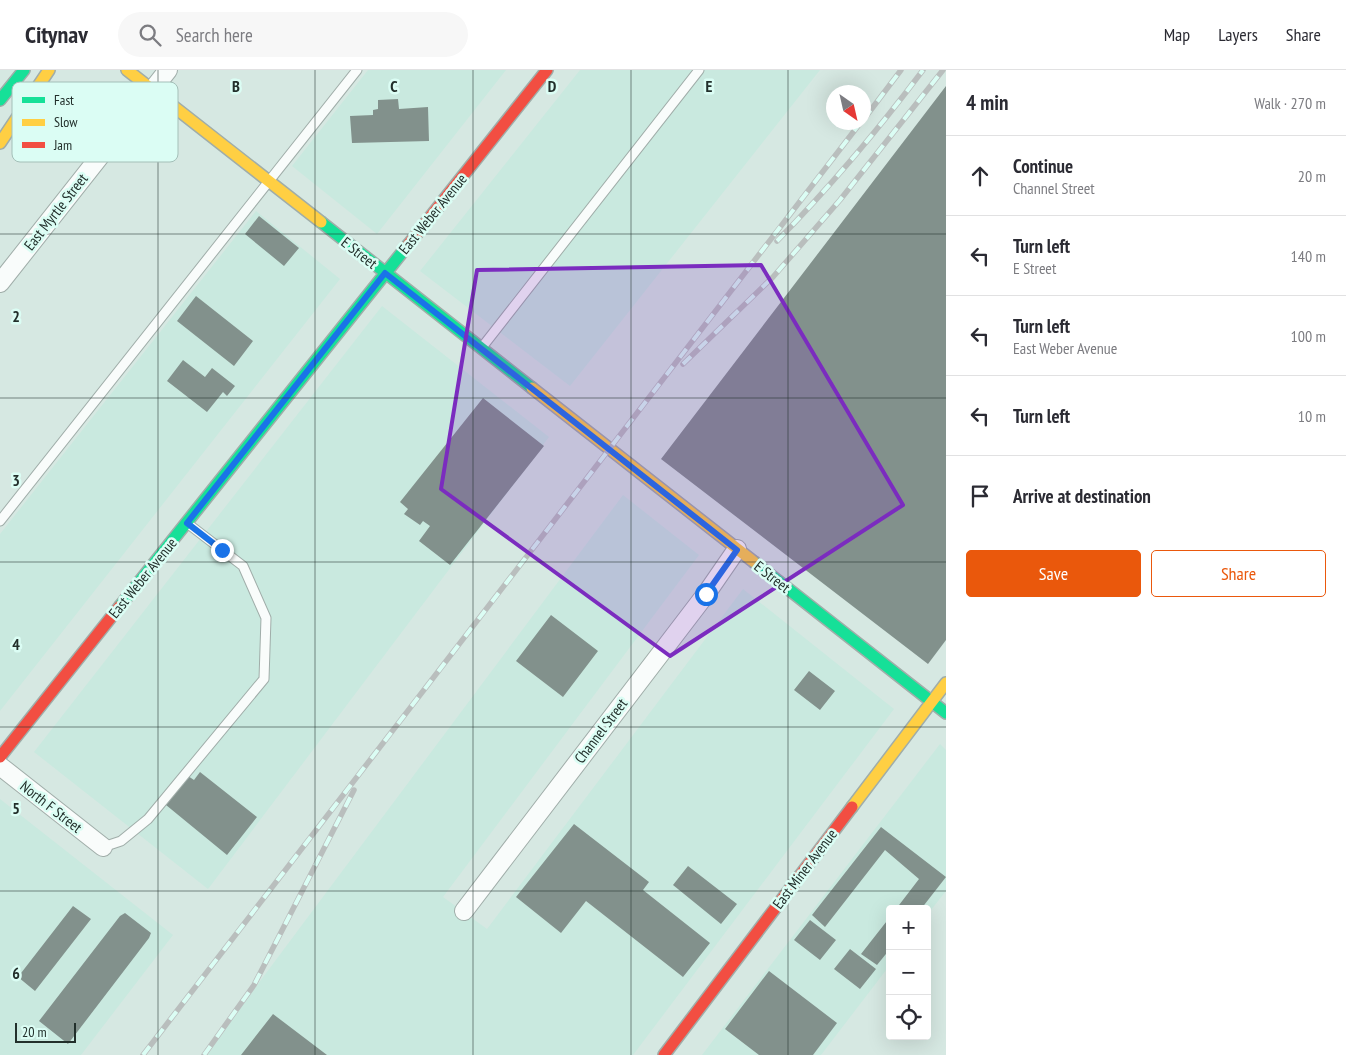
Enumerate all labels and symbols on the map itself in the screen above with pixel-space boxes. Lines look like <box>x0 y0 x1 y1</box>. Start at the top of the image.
text: B <box>232 76 240 96</box>
text: C <box>390 76 398 96</box>
text: D <box>548 76 557 96</box>
text: E <box>706 76 713 96</box>
legend <box>12 82 178 162</box>
north arrow <box>826 85 871 130</box>
text: Fast <box>54 91 74 109</box>
text: Slow <box>54 113 78 131</box>
text: Jam <box>53 136 72 154</box>
street label: East Myrtle Street <box>20 169 92 254</box>
street label: East Weber Avenue <box>394 170 471 258</box>
street label: E Street <box>337 233 381 273</box>
text: 2 <box>12 306 20 326</box>
text: 3 <box>12 470 20 490</box>
street label: East Weber Avenue <box>104 534 181 622</box>
route end <box>211 539 234 562</box>
street label: E Street <box>750 557 794 597</box>
route start <box>695 583 718 606</box>
text: 4 <box>12 634 20 654</box>
street label: Channel Street <box>570 694 631 767</box>
street label: North F Street <box>17 777 86 837</box>
text: 5 <box>12 798 20 818</box>
street label: East Miner Avenue <box>768 825 841 912</box>
text: 6 <box>12 963 20 983</box>
scale bar <box>15 1020 76 1043</box>

